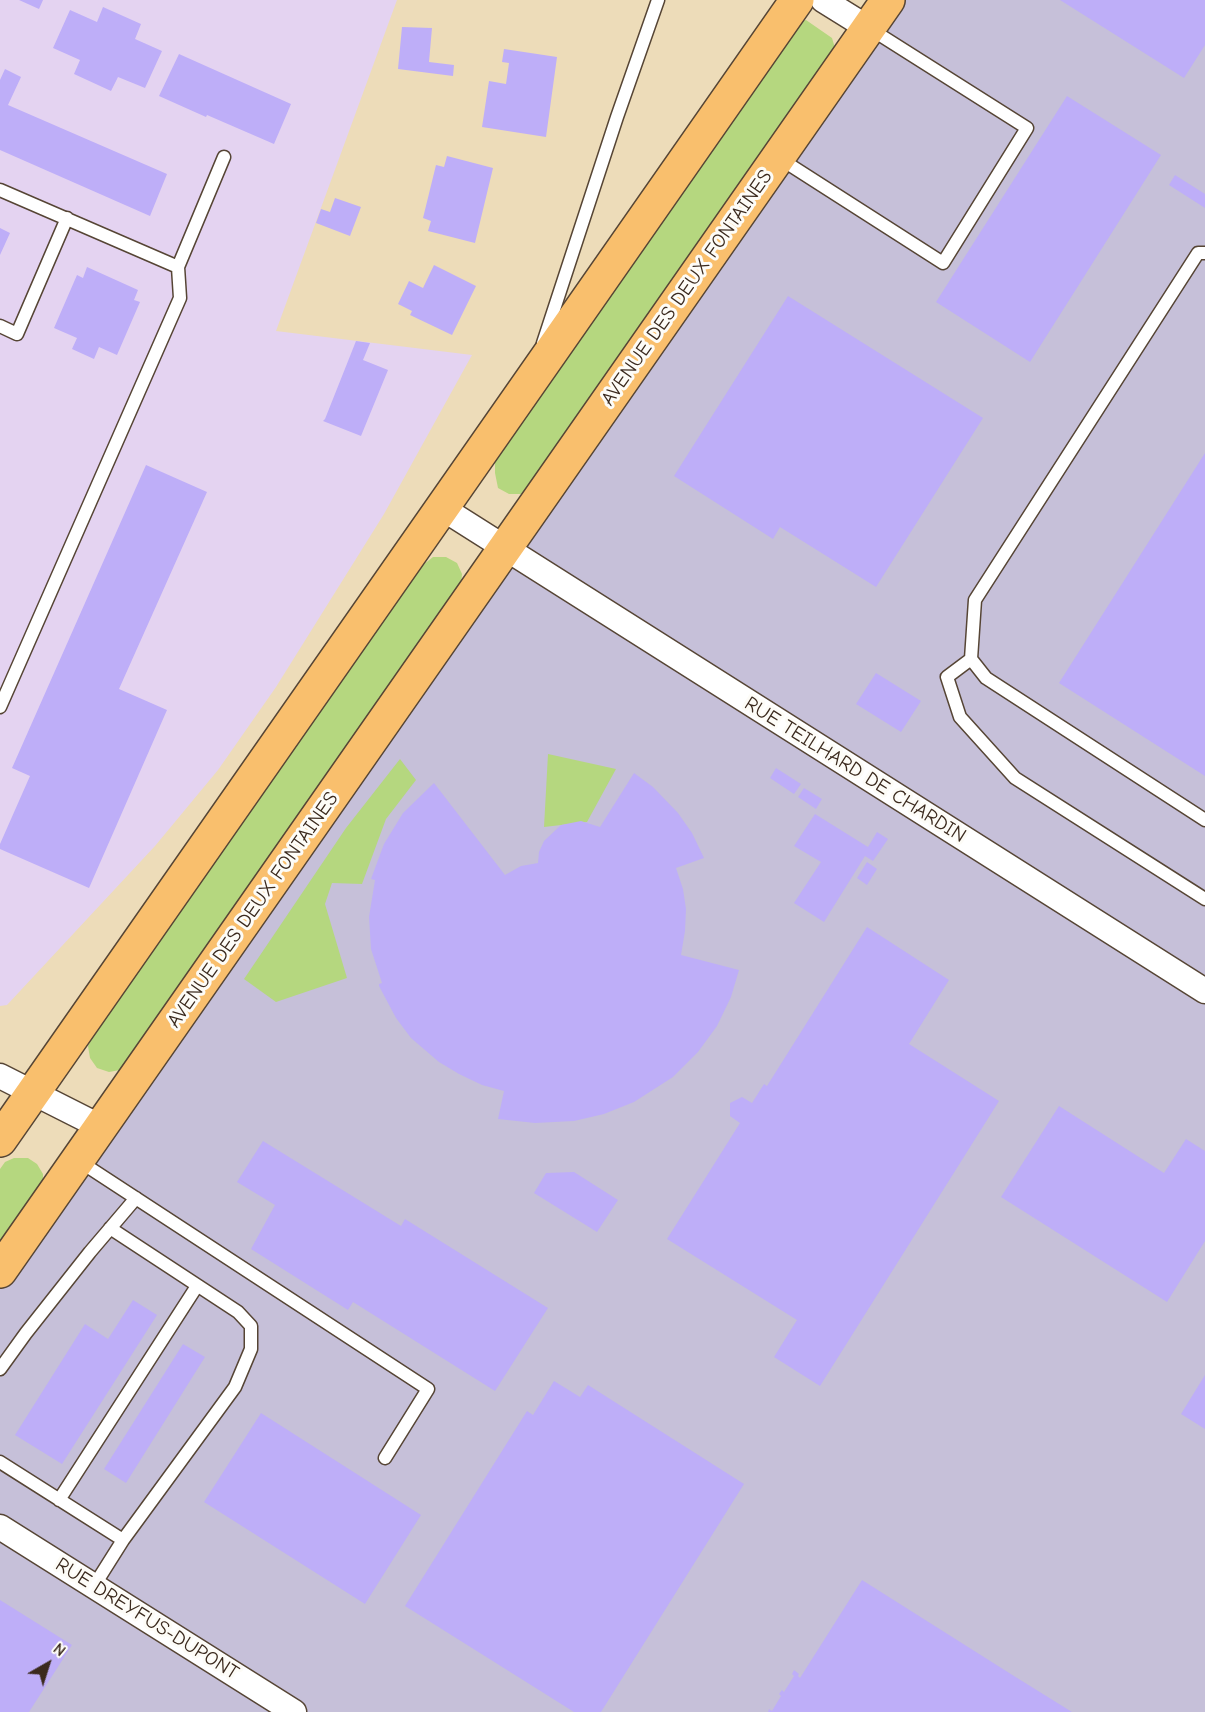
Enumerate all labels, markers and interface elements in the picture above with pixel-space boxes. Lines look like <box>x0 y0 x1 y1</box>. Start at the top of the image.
street label: AVENUE DES DEUX FONTAINES <box>596 166 778 410</box>
street label: RUE TEILHARD DE CHARDIN <box>740 692 970 848</box>
street label: AVENUE DES DEUX FONTAINES <box>162 788 344 1032</box>
street label: RUE DREYFUS-DUPONT <box>51 1553 243 1685</box>
north arrow <box>18 1634 78 1694</box>

